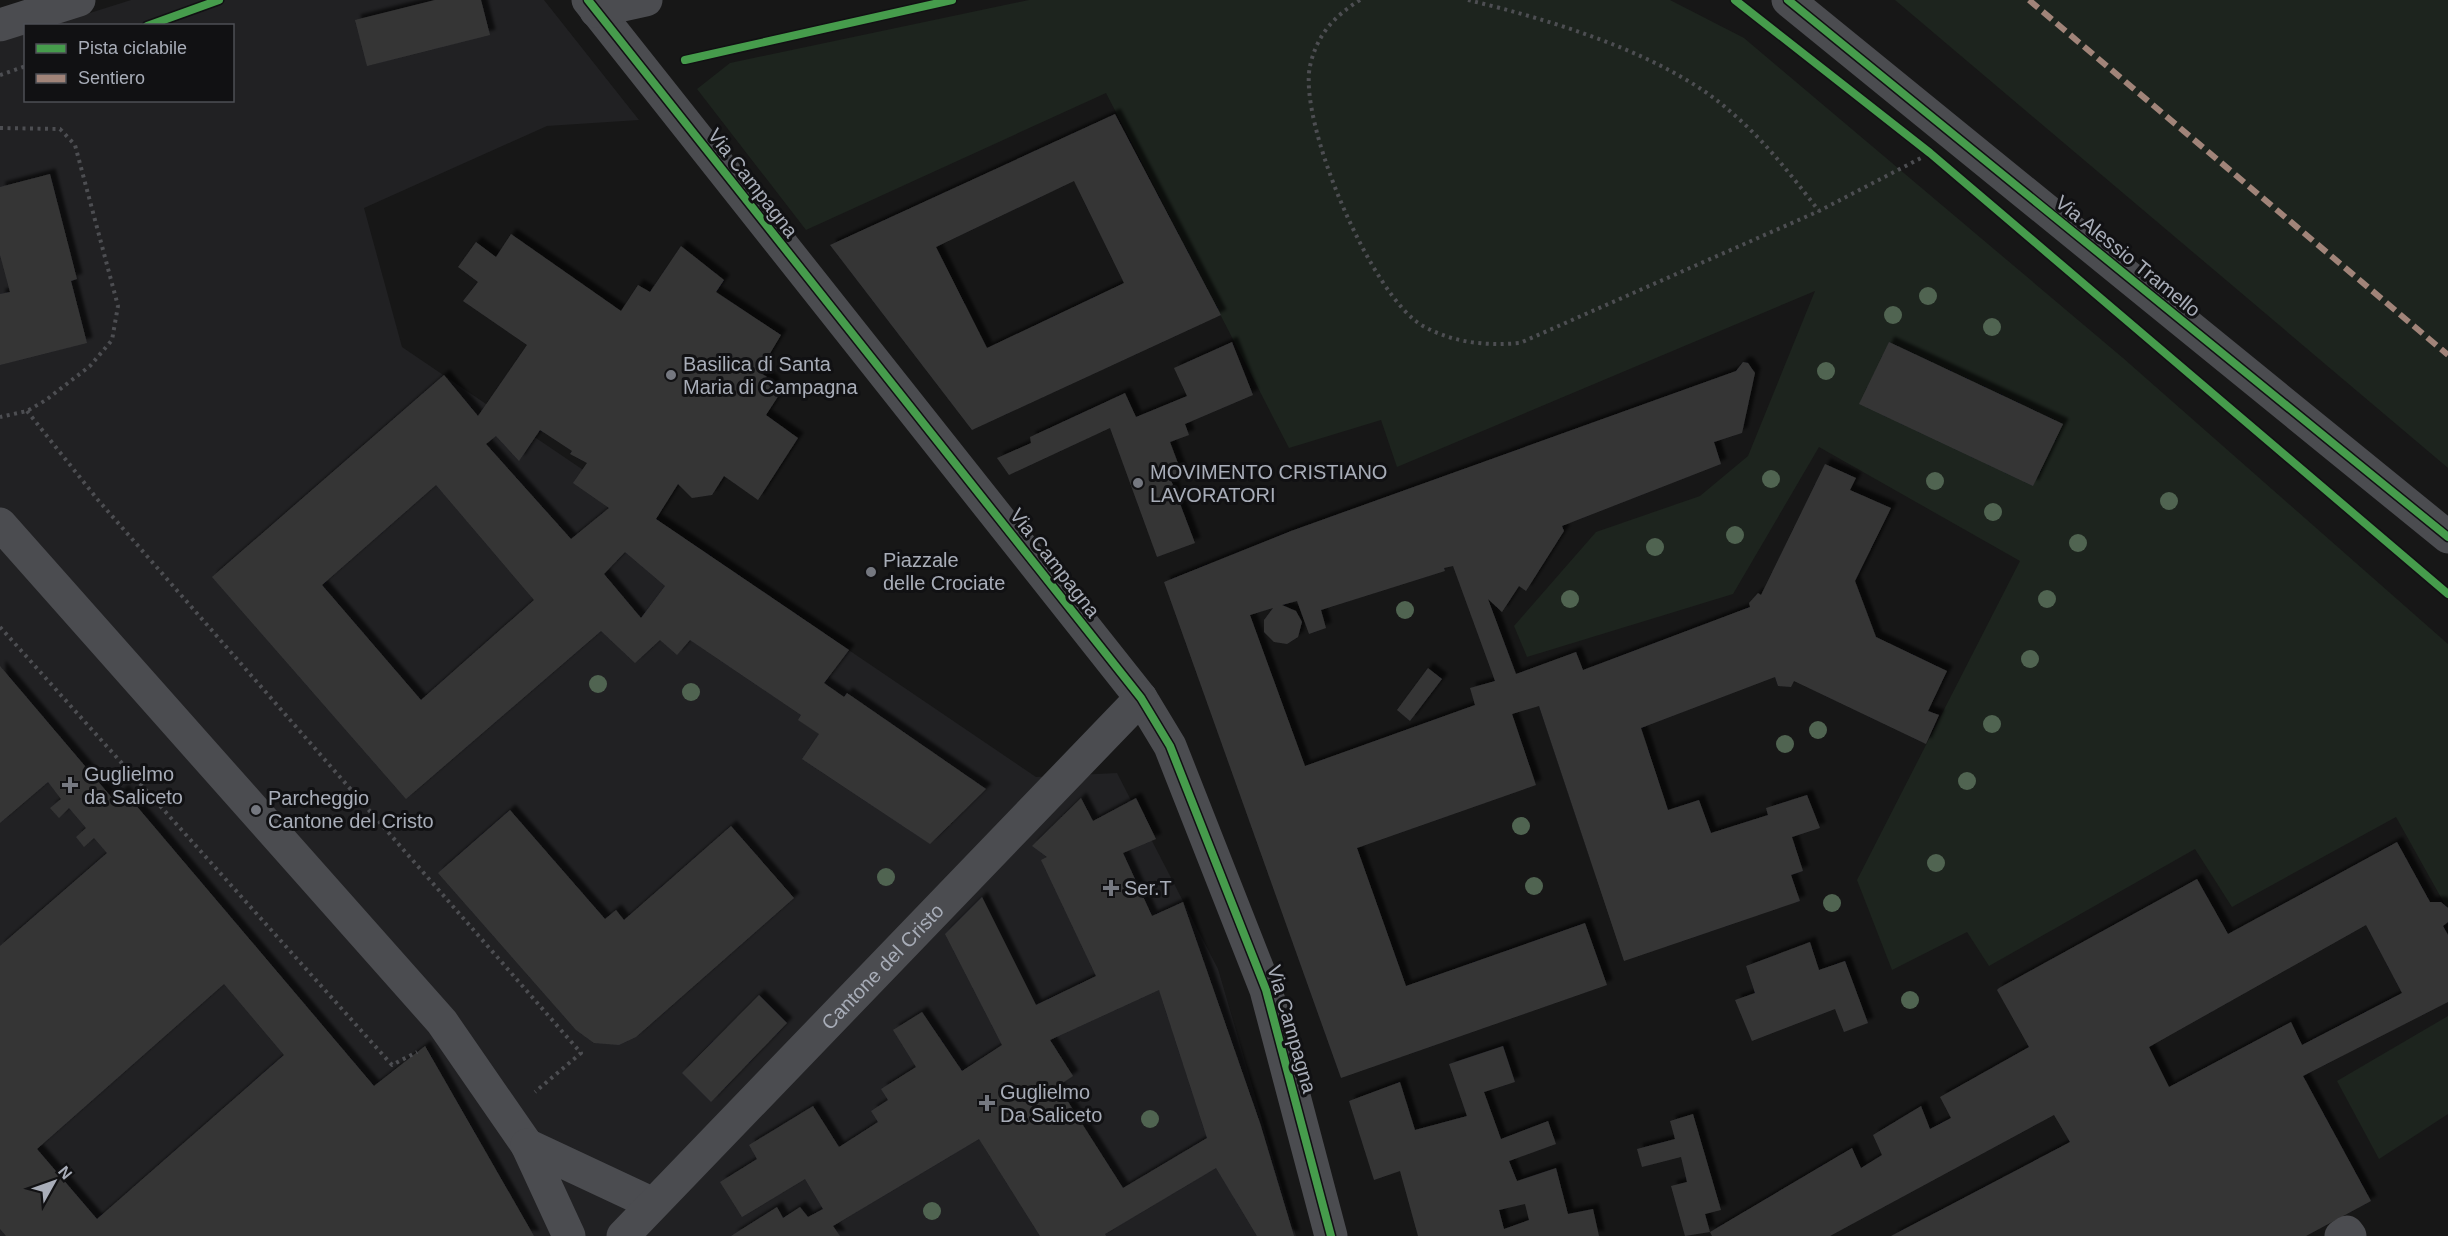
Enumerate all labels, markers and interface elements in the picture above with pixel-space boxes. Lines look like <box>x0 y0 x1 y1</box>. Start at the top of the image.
legend <box>24 24 234 102</box>
text: Pista ciclabile <box>78 38 187 58</box>
text: Sentiero <box>78 68 145 88</box>
street label: Via Campagna <box>704 124 803 242</box>
street label: Via Alessio Tramello <box>2051 191 2205 321</box>
place label: Basilica di Santa Maria di Campagna <box>683 353 858 398</box>
marker: Basilica di Santa Maria di Campagna <box>664 368 678 382</box>
place label: MOVIMENTO CRISTIANO LAVORATORI <box>1150 461 1387 506</box>
marker: MOVIMENTO CRISTIANO LAVORATORI <box>1131 476 1145 490</box>
street label: Via Campagna <box>1006 504 1105 622</box>
place label: Piazzale delle Crociate <box>883 549 1005 594</box>
marker: Piazzale delle Crociate <box>864 565 878 579</box>
place label: Guglielmo da Saliceto <box>84 763 183 808</box>
marker: Guglielmo da Saliceto <box>61 776 79 794</box>
place label: Parcheggio Cantone del Cristo <box>268 787 434 832</box>
marker: Parcheggio Cantone del Cristo <box>249 803 263 817</box>
place label: Ser.T <box>1124 877 1172 899</box>
marker: Ser.T <box>1102 879 1120 897</box>
street label: Cantone del Cristo <box>817 899 948 1034</box>
street label: Via Campagna <box>1263 963 1321 1096</box>
place label: Guglielmo Da Saliceto <box>1000 1081 1102 1126</box>
marker: Guglielmo Da Saliceto <box>978 1094 996 1112</box>
north arrow <box>24 1152 84 1212</box>
text: N <box>55 1163 75 1183</box>

